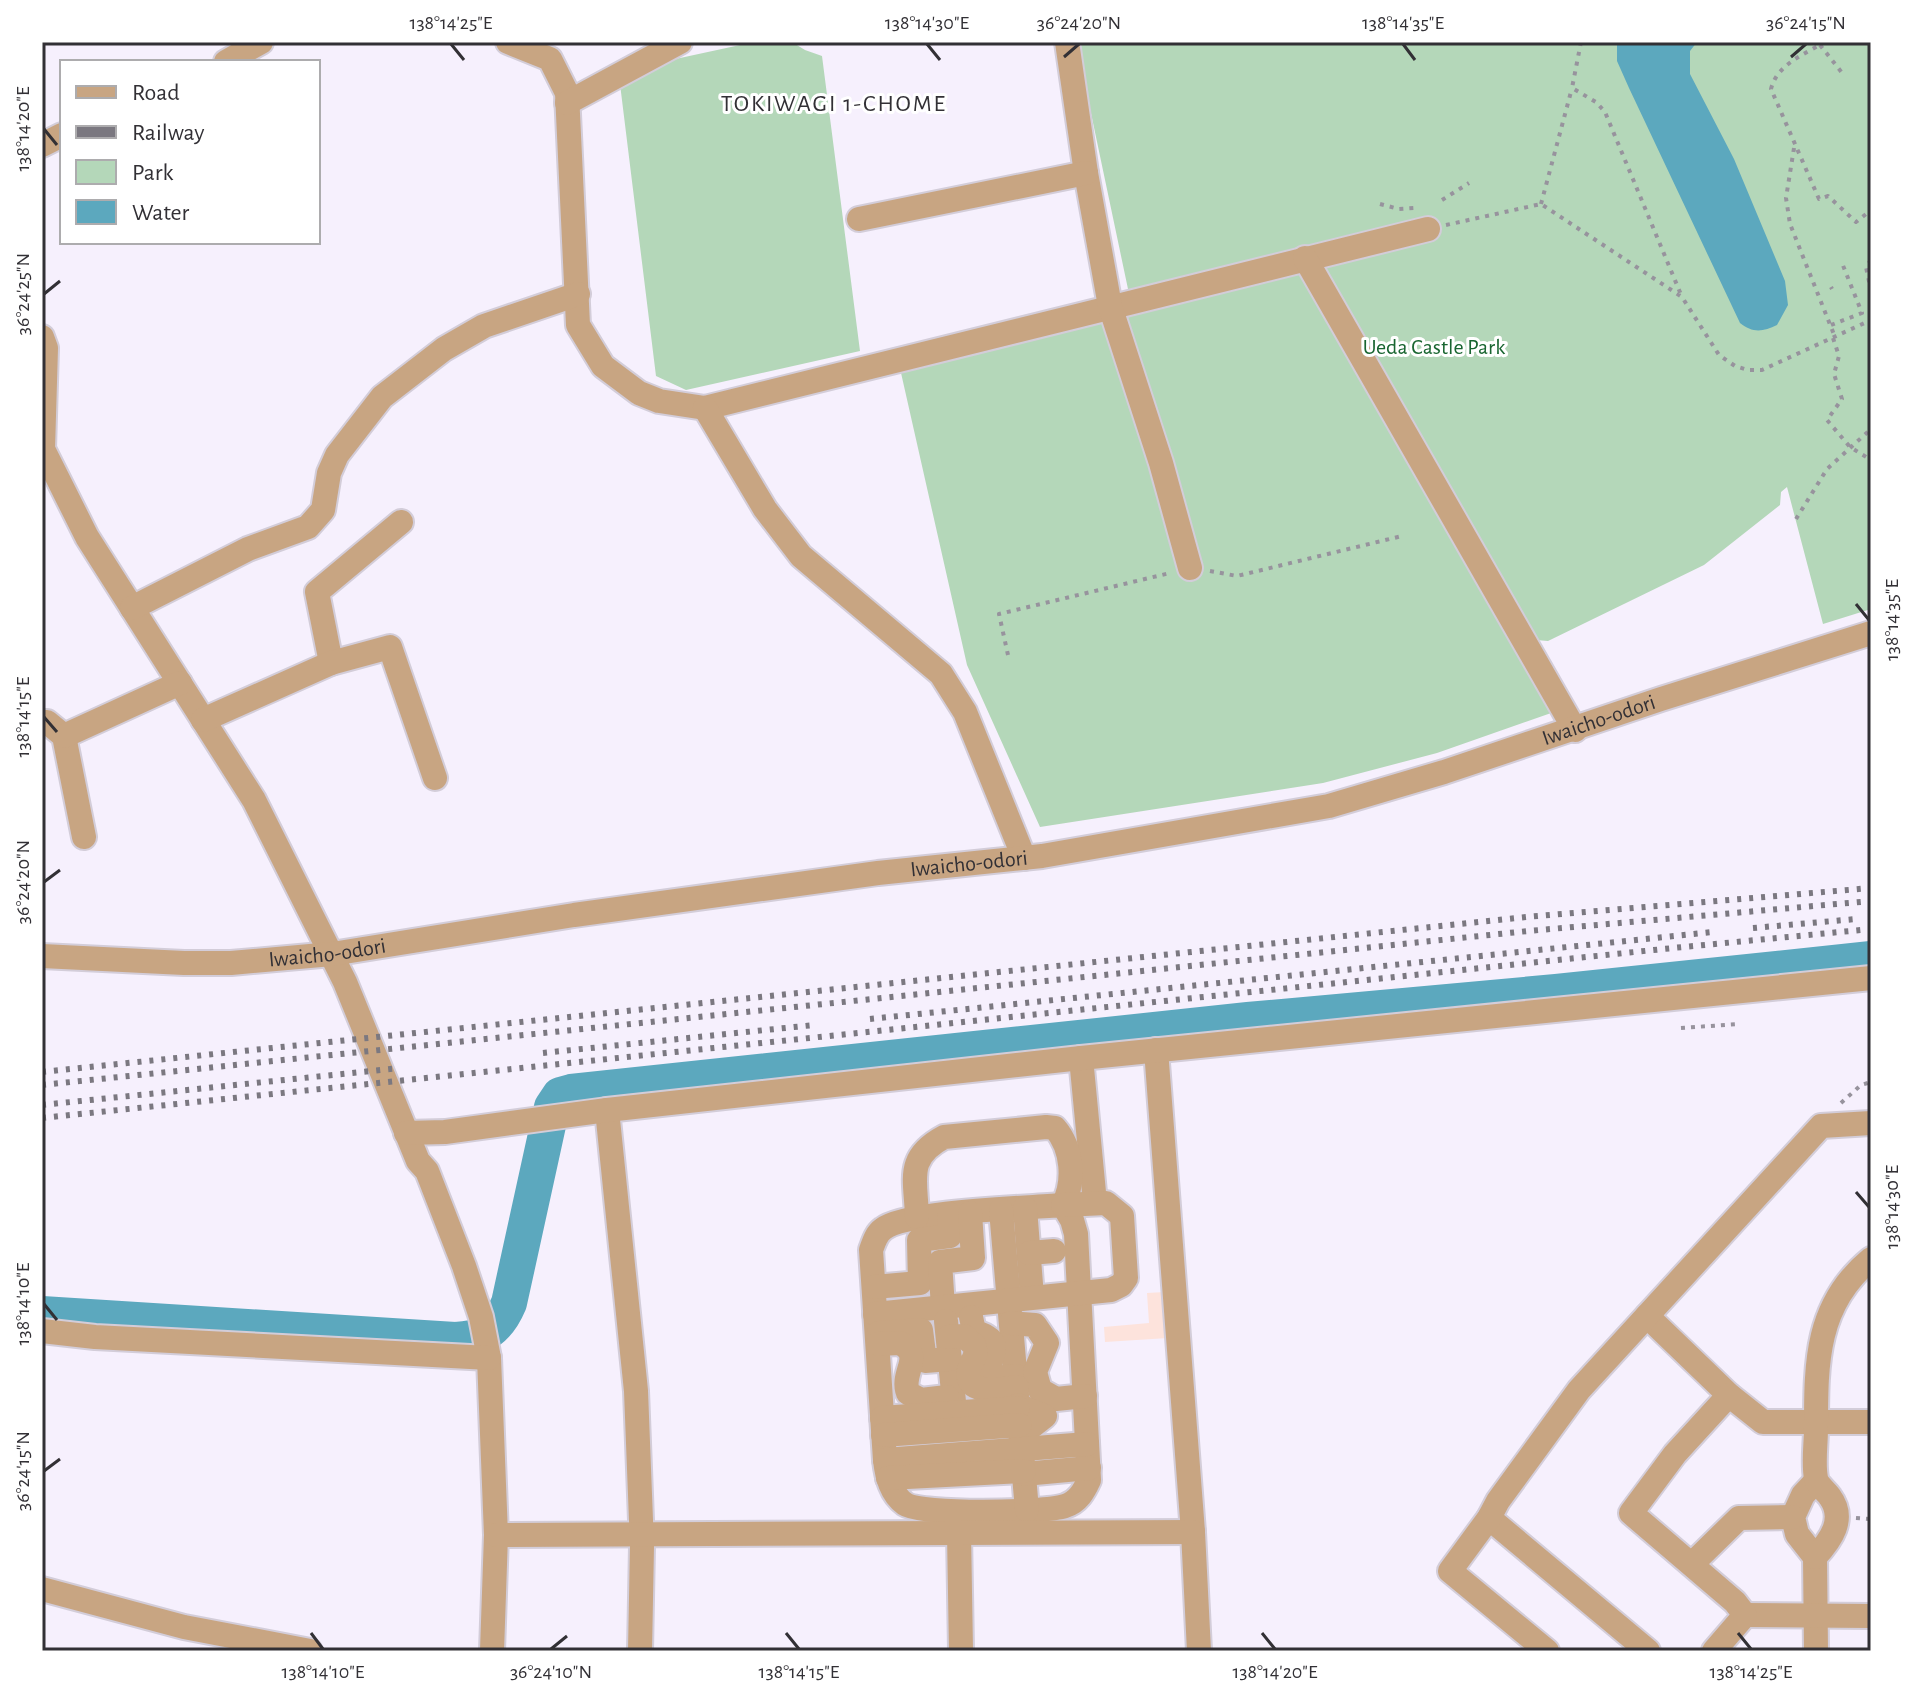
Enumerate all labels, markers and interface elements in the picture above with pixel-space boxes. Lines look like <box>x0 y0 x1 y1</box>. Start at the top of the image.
text: 138°14'25"E <box>410 13 493 33</box>
text: 138°14'30"E <box>885 13 970 33</box>
text: 36°24'20"N <box>1037 13 1121 33</box>
text: 138°14'35"E <box>1362 13 1444 33</box>
text: 36°24'15"N <box>1766 13 1846 33</box>
legend <box>60 60 320 244</box>
text: Road <box>132 81 180 105</box>
text: 138°14'20"E <box>13 86 33 172</box>
district label: TOKIWAGI 1-CHOME <box>721 92 947 116</box>
text: Railway <box>132 121 204 145</box>
text: Park <box>132 161 173 185</box>
text: Water <box>132 201 190 225</box>
text: 36°24'25"N <box>13 253 33 335</box>
park label: Ueda Castle Park <box>1363 336 1505 358</box>
text: 138°14'35"E <box>1882 579 1902 661</box>
text: 138°14'15"E <box>13 676 33 757</box>
street label: Iwaicho-odori <box>1539 691 1658 749</box>
text: 36°24'20"N <box>13 840 33 924</box>
street label: Iwaicho-odori <box>909 847 1029 881</box>
street label: Iwaicho-odori <box>268 934 387 971</box>
text: 138°14'30"E <box>1882 1164 1902 1249</box>
text: 138°14'10"E <box>13 1262 33 1345</box>
text: 36°24'15"N <box>13 1431 33 1511</box>
text: 138°14'10"E <box>282 1662 365 1682</box>
text: 36°24'10"N <box>510 1662 592 1682</box>
text: 138°14'15"E <box>759 1662 840 1682</box>
text: 138°14'20"E <box>1232 1662 1318 1682</box>
text: 138°14'25"E <box>1710 1662 1793 1682</box>

